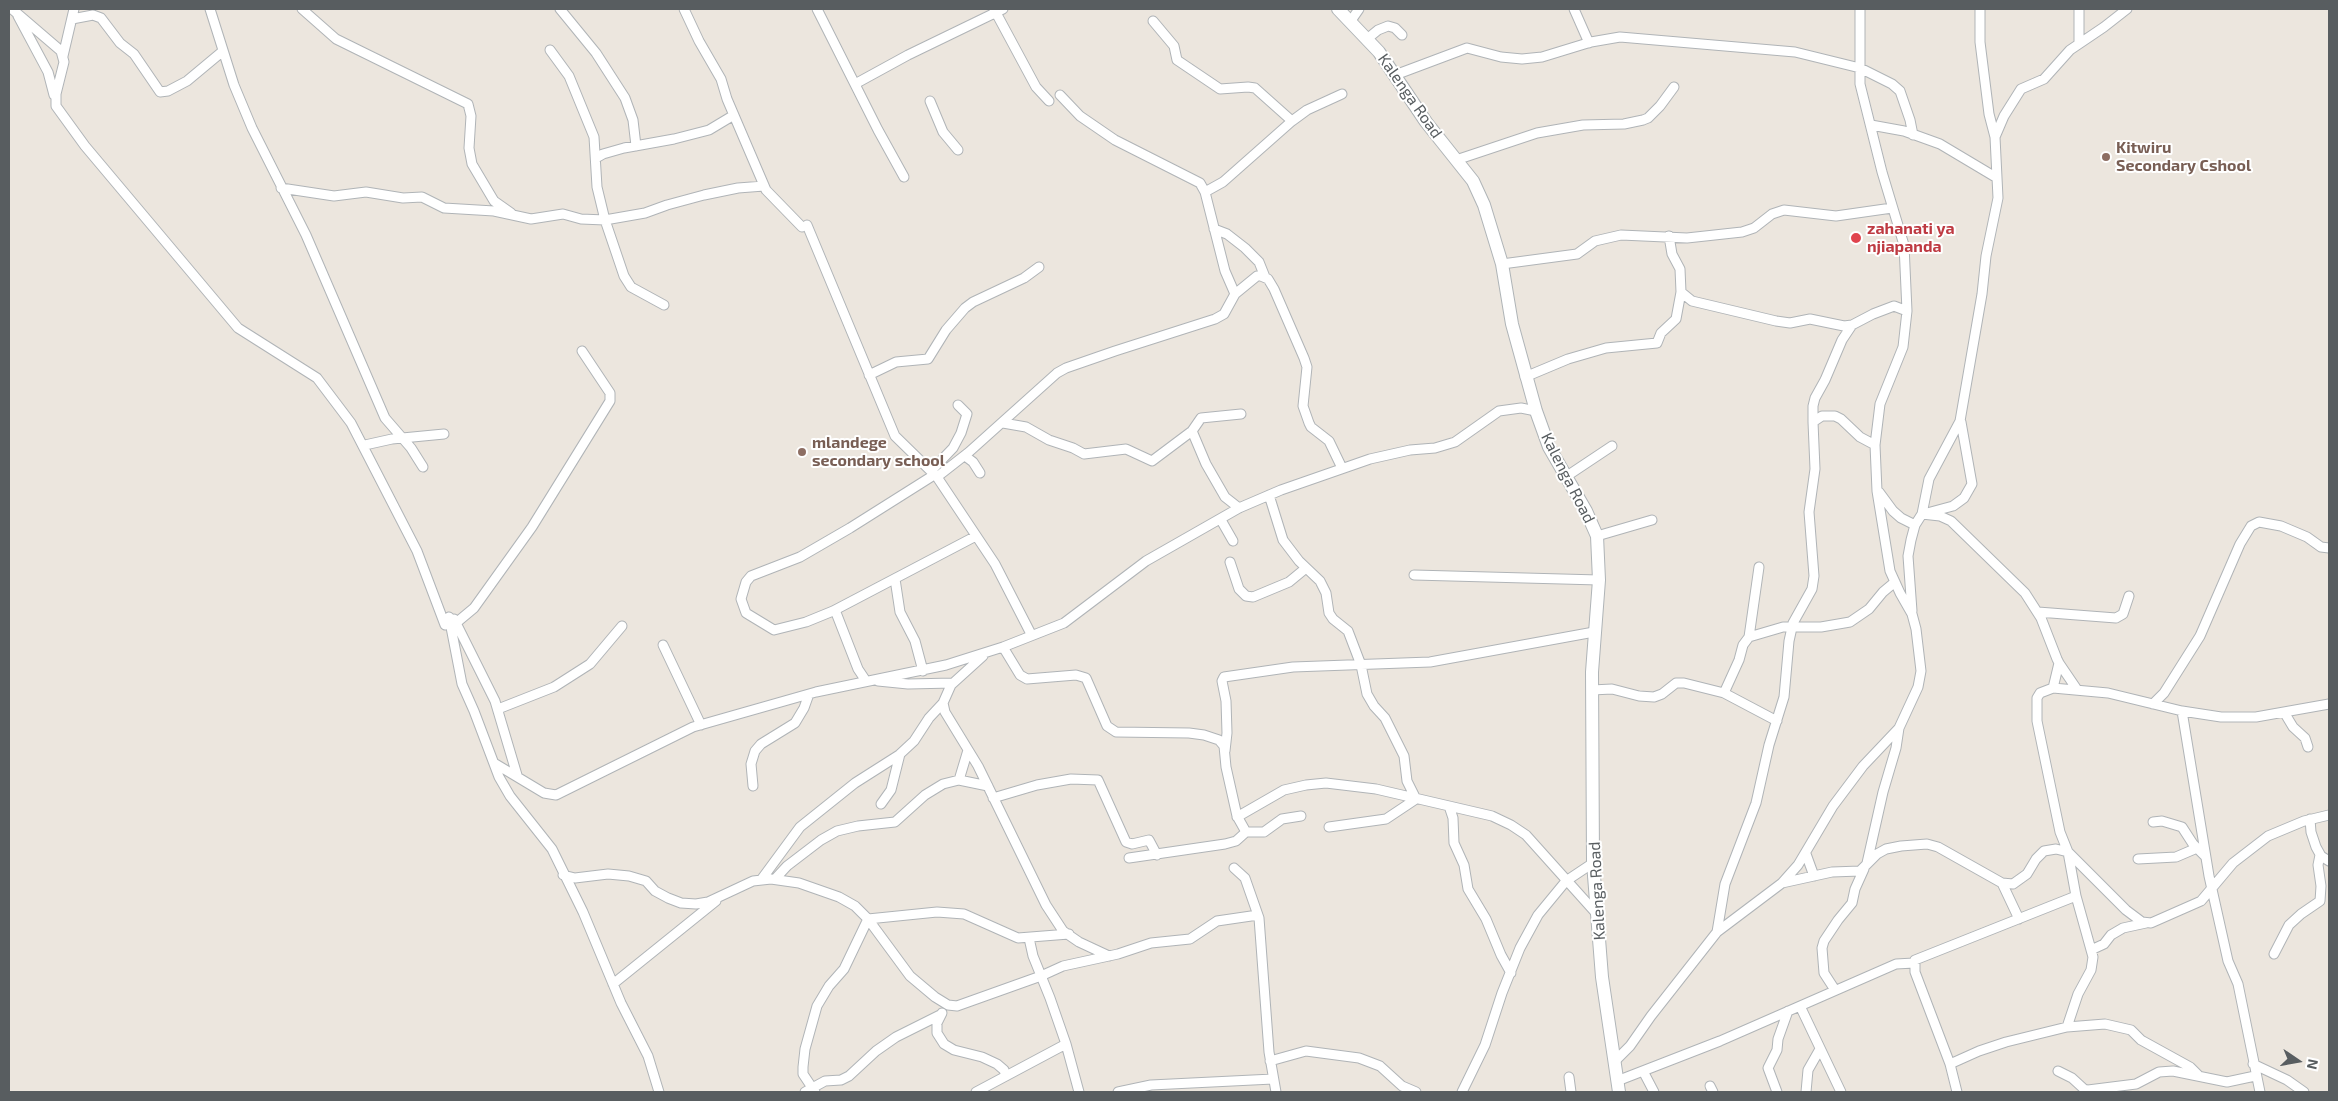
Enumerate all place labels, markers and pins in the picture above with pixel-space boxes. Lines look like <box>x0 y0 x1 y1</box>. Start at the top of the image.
place label: Kitwiru Secondary Cshool <box>2116 138 2251 176</box>
marker: Kitwiru Secondary Cshool <box>2100 151 2112 163</box>
place label: zahanati ya njiapanda <box>1867 219 1954 257</box>
marker: zahanati ya njiapanda <box>1849 231 1863 245</box>
place label: mlandege secondary school <box>812 433 945 471</box>
marker: mlandege secondary school <box>796 446 808 458</box>

